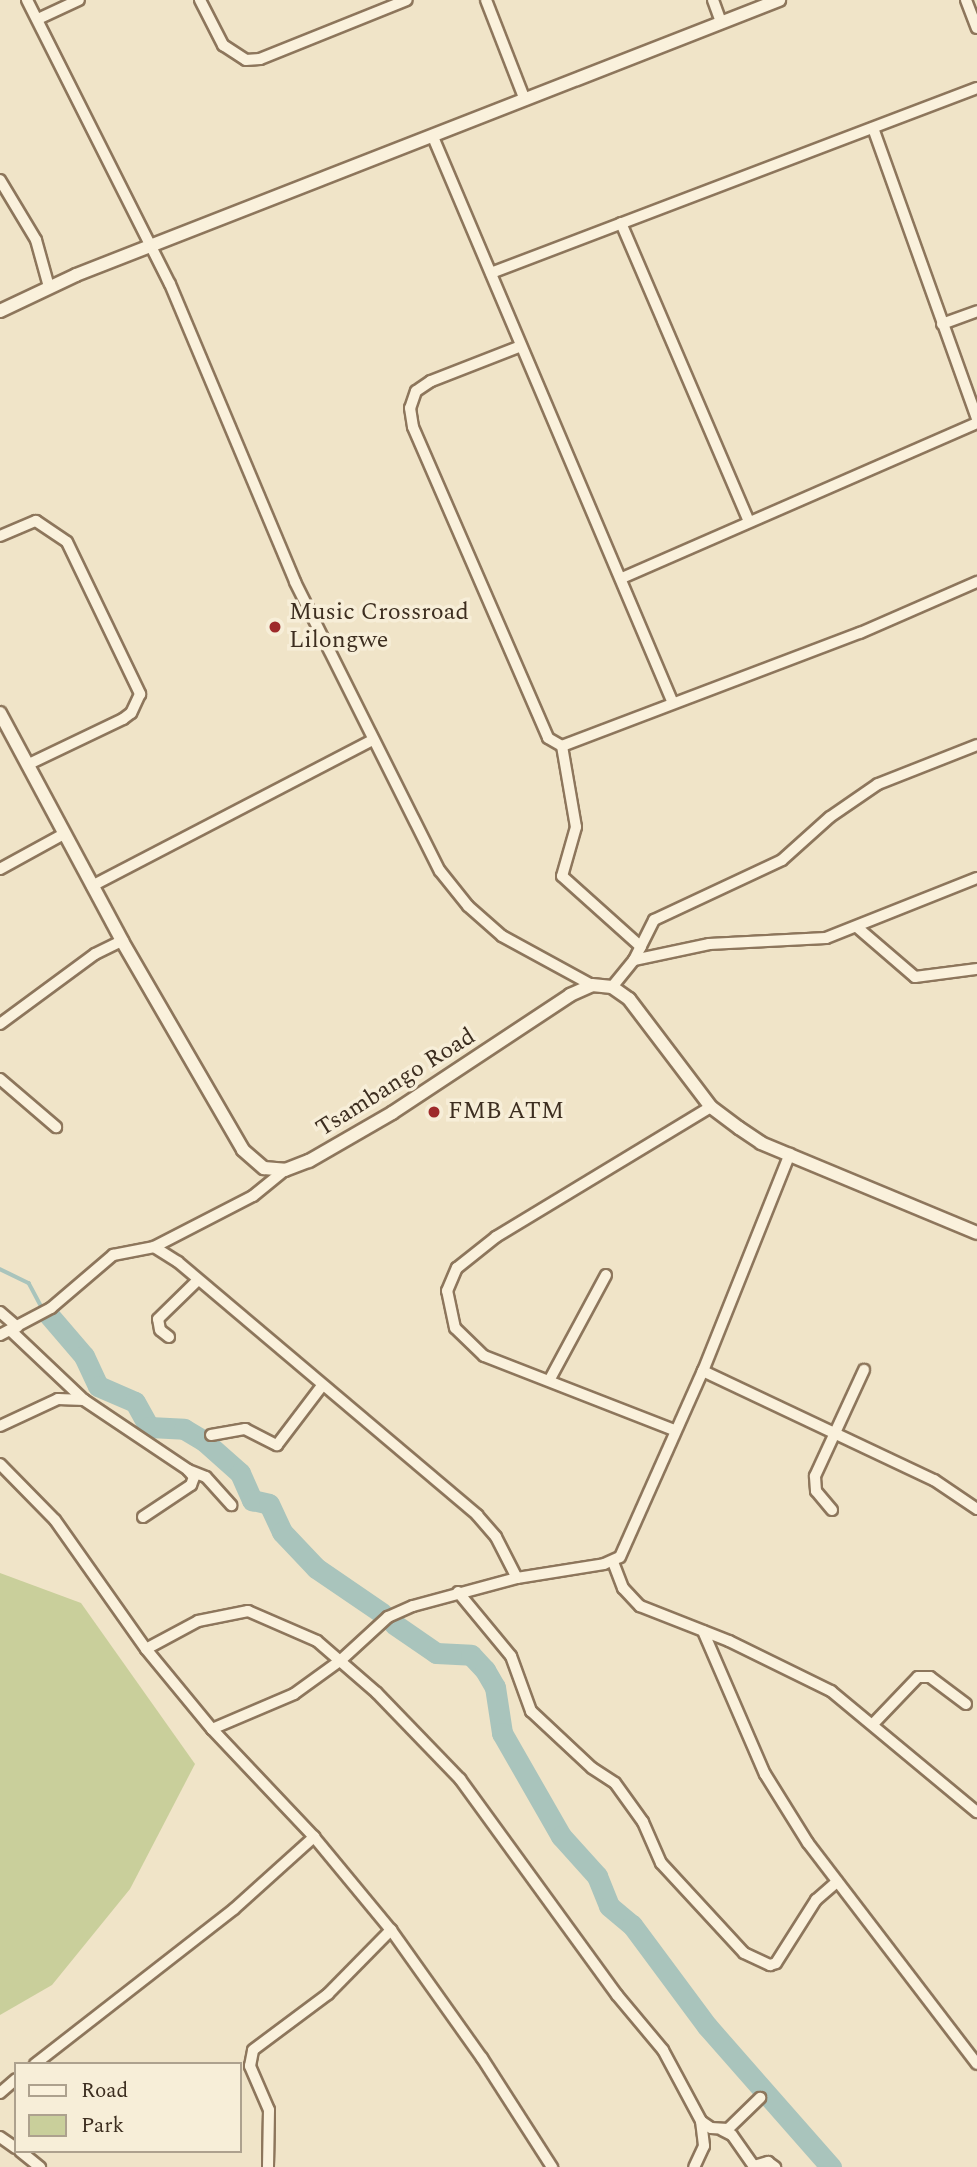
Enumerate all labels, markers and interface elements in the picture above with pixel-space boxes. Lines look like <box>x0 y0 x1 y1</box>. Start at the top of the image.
place label: Music Crossroad Lilongwe <box>289 599 469 655</box>
marker: Music Crossroad Lilongwe <box>267 619 283 635</box>
street label: Tsambango Road <box>311 1022 481 1144</box>
place label: FMB ATM <box>448 1098 564 1126</box>
marker: FMB ATM <box>426 1104 442 1120</box>
legend <box>14 2062 242 2153</box>
text: Road <box>81 2075 128 2107</box>
text: Park <box>81 2110 124 2142</box>

